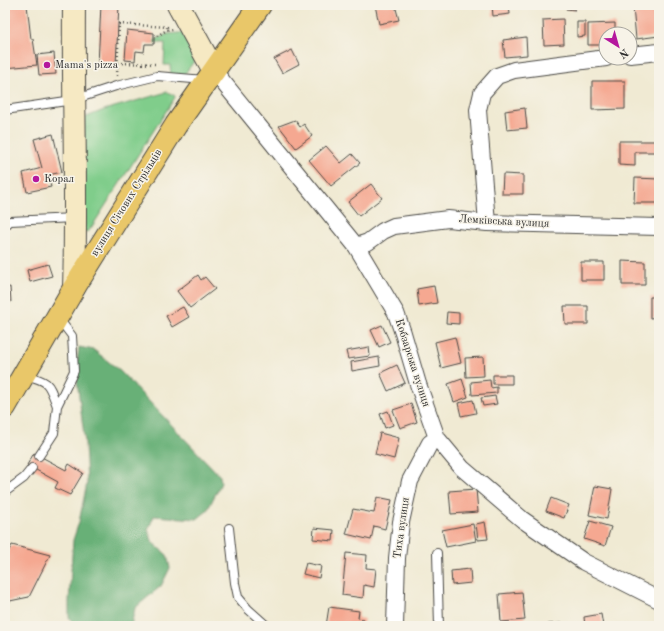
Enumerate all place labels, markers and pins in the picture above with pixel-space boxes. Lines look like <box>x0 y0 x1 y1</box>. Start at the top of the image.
marker: Mama's pizza <box>42 60 52 70</box>
place label: Mama's pizza <box>55 60 119 71</box>
marker: Корал <box>31 174 41 184</box>
place label: Корал <box>44 174 75 185</box>

